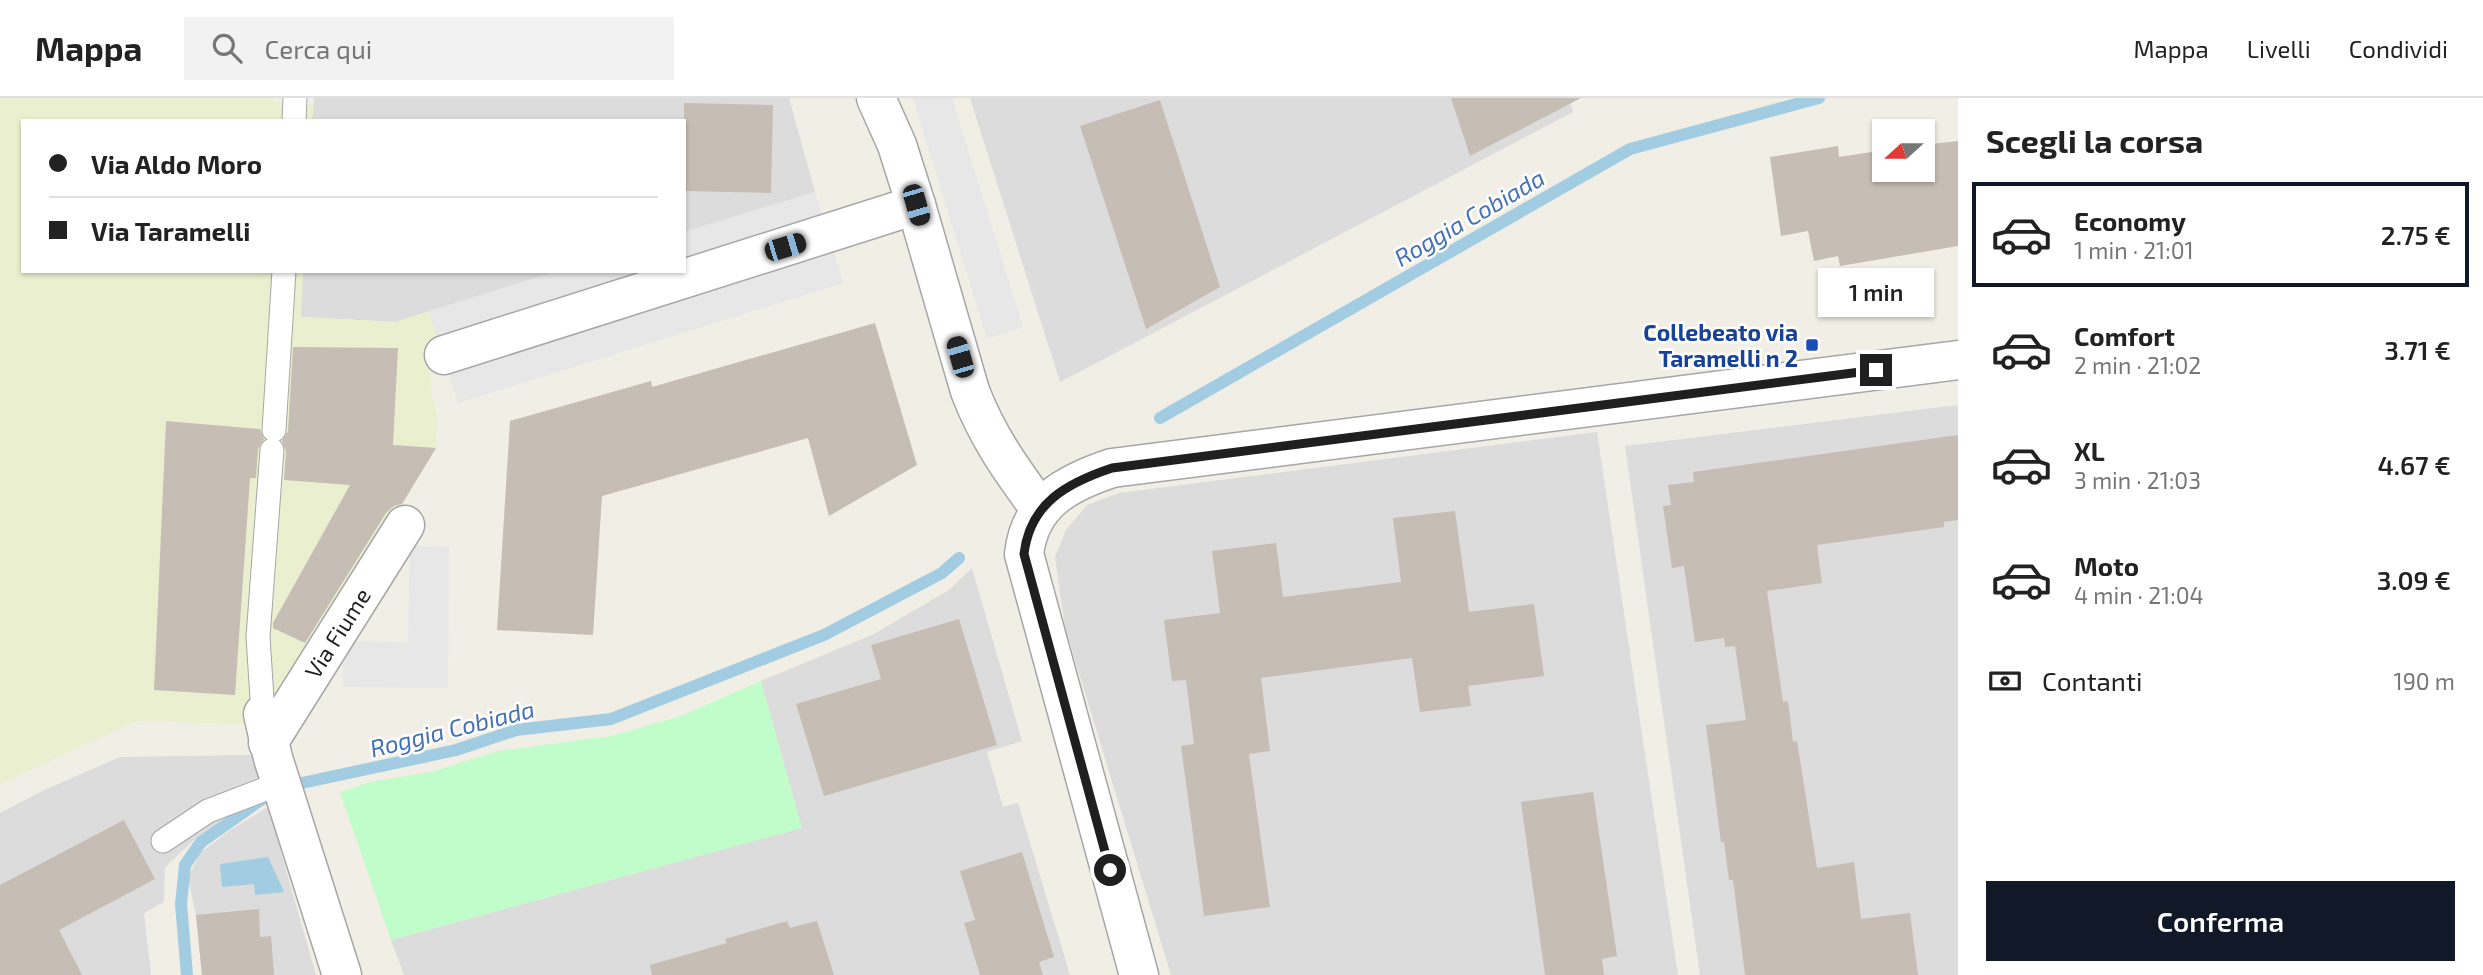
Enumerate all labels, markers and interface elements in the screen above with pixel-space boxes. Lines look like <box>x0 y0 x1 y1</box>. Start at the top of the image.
search box <box>184 17 674 80</box>
text: Mappa <box>35 28 142 68</box>
icon: search <box>208 29 246 67</box>
text: Cerca qui <box>264 33 372 64</box>
text: Mappa <box>2133 34 2209 63</box>
text: Livelli <box>2247 34 2311 63</box>
text: Condividi <box>2349 34 2448 63</box>
north arrow <box>1872 119 1936 182</box>
map controls <box>1872 119 1935 182</box>
text: Scegli la corsa <box>1986 121 2203 159</box>
text: Via Aldo Moro <box>91 148 262 179</box>
water label: Roggia Cobiada <box>1389 162 1549 272</box>
car <box>901 182 932 228</box>
icon: car <box>1990 203 2053 266</box>
text: Economy <box>2074 205 2186 236</box>
text: Via Taramelli <box>91 215 251 246</box>
text: 2.75 € <box>2381 219 2451 250</box>
car <box>762 231 809 263</box>
text: 1 min · 21:01 <box>2074 236 2194 264</box>
callout: 1 min <box>1818 268 1934 317</box>
text: 1 min <box>1849 278 1903 306</box>
place label: Collebeato via Taramelli n 2 <box>1643 318 1798 372</box>
icon: car <box>1990 318 2053 381</box>
text: Comfort <box>2074 320 2175 351</box>
car <box>945 334 976 380</box>
text: 3.71 € <box>2384 334 2451 365</box>
marker: Collebeato via Taramelli n 2 <box>1804 337 1820 353</box>
text: 2 min · 21:02 <box>2074 351 2201 379</box>
route end <box>1860 354 1892 386</box>
icon: car <box>1990 433 2053 496</box>
text: XL <box>2074 435 2105 466</box>
text: 4.67 € <box>2377 449 2451 480</box>
text: 3 min · 21:03 <box>2074 466 2201 494</box>
icon: car <box>1990 548 2053 611</box>
text: Moto <box>2074 550 2139 581</box>
text: 3.09 € <box>2377 564 2451 595</box>
text: 4 min · 21:04 <box>2074 581 2204 609</box>
street label: Via Fiume <box>298 583 376 683</box>
icon: cash <box>1986 662 2024 700</box>
text: Contanti <box>2042 665 2142 696</box>
text: 190 m <box>2394 667 2455 695</box>
water label: Roggia Cobiada <box>367 694 537 762</box>
route start <box>1094 854 1126 886</box>
button: Conferma <box>1986 881 2455 961</box>

